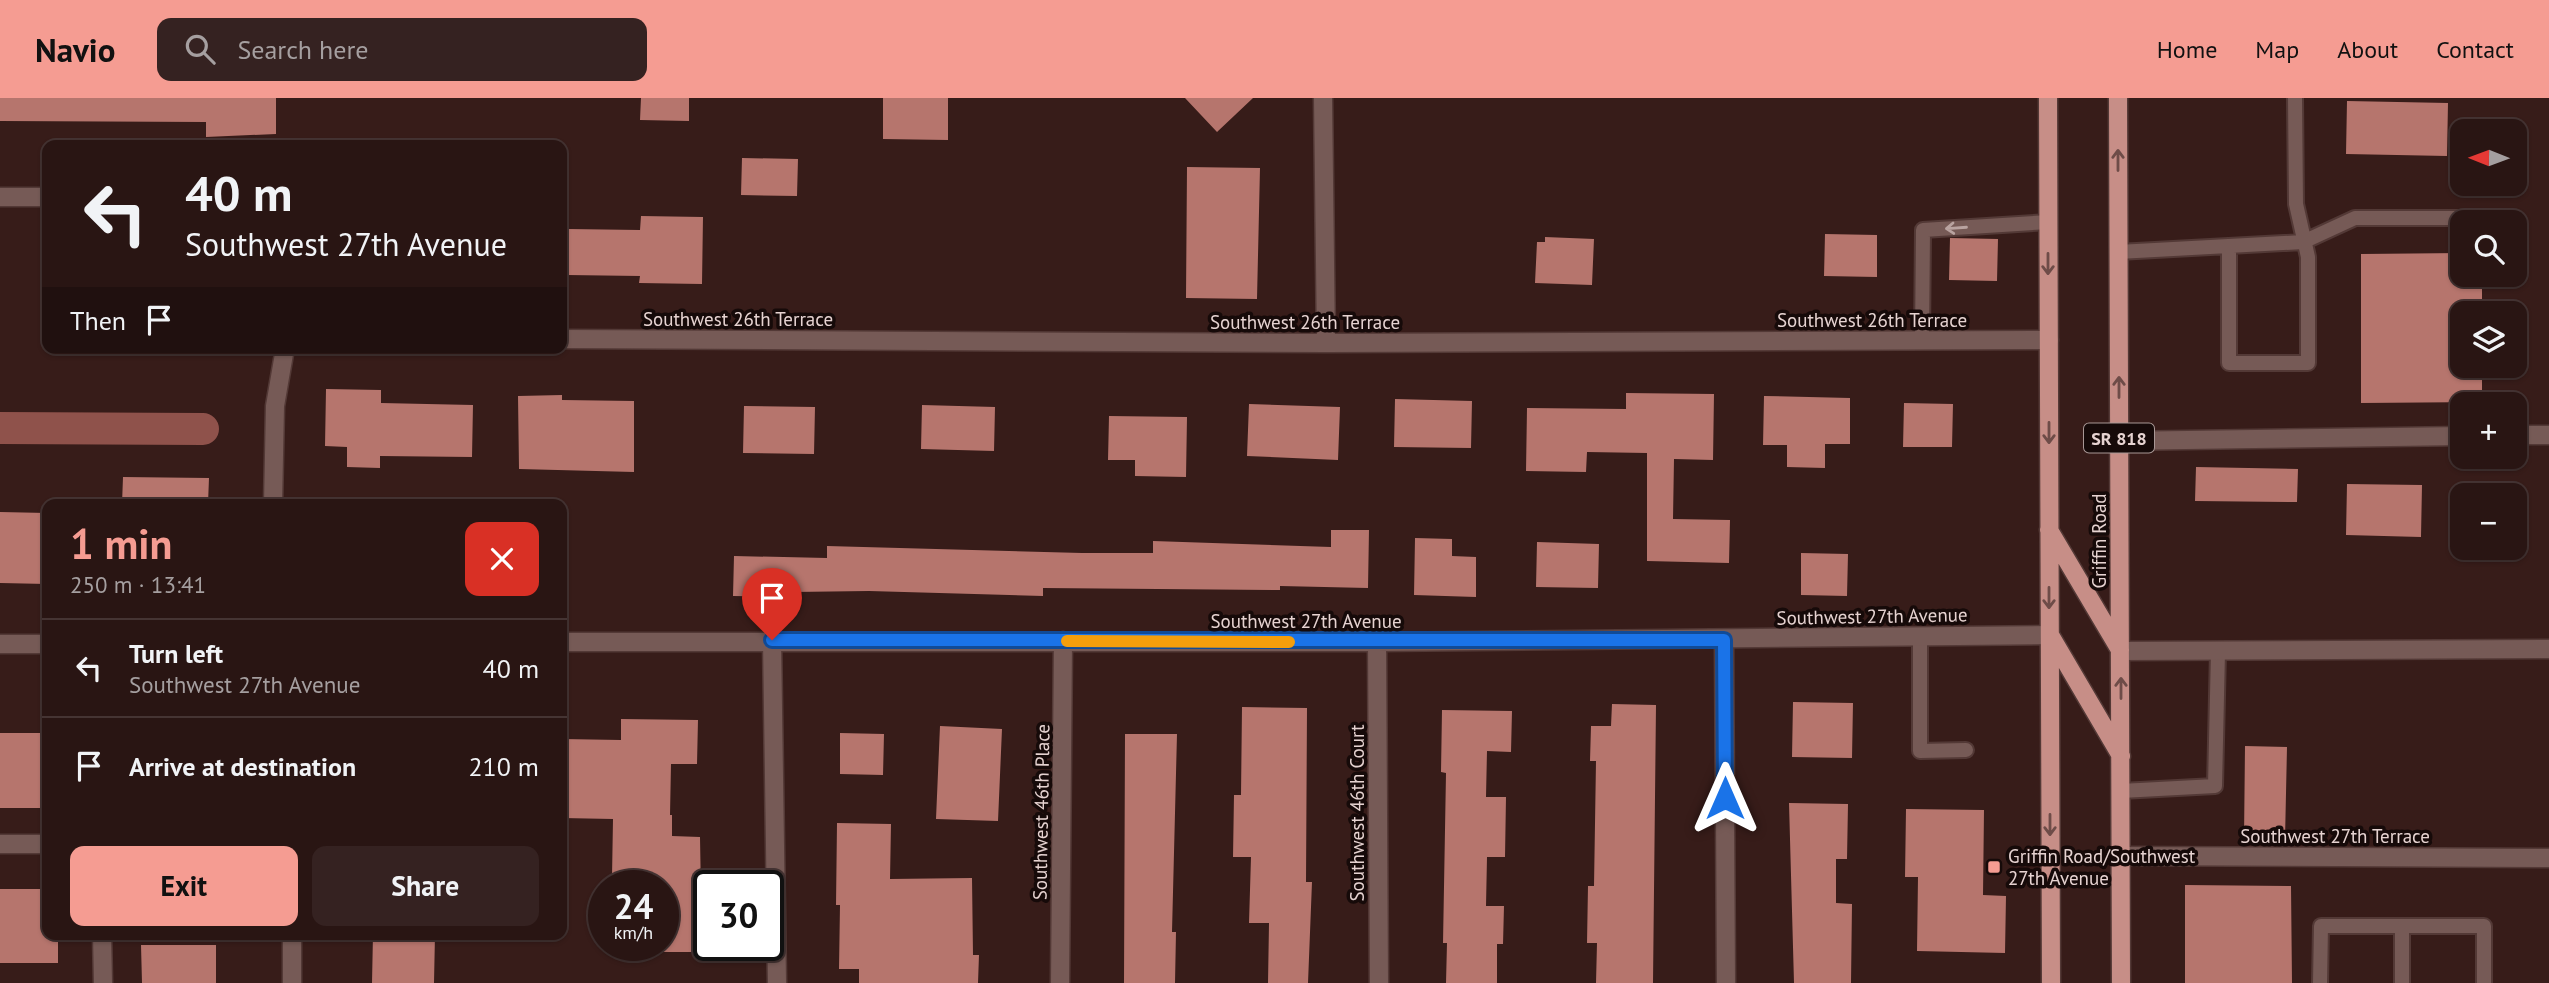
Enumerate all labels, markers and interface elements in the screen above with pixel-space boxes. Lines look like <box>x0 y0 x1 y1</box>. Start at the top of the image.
search box <box>157 18 647 81</box>
text: Navio <box>35 28 115 71</box>
icon: search <box>181 30 219 68</box>
text: Search here <box>237 33 369 66</box>
text: Home <box>2157 34 2217 65</box>
text: Map <box>2255 34 2299 65</box>
text: About <box>2337 34 2398 65</box>
text: Contact <box>2436 34 2514 65</box>
north arrow <box>2450 119 2527 196</box>
map controls <box>2450 119 2527 560</box>
one-way arrow <box>2111 148 2125 171</box>
text: 40 m <box>185 161 292 225</box>
icon: left <box>70 168 161 259</box>
button: search <box>2450 210 2527 287</box>
one-way arrow <box>1945 222 1968 235</box>
text: Southwest 27th Avenue <box>185 223 507 265</box>
one-way arrow <box>2042 252 2055 275</box>
icon: arrive <box>140 301 178 339</box>
button: layers <box>2450 301 2527 378</box>
text: Then <box>70 304 126 337</box>
street label: Southwest 26th Terrace <box>643 307 833 331</box>
street label: Southwest 26th Terrace <box>1777 308 1967 332</box>
street label: Southwest 26th Terrace <box>1210 310 1400 334</box>
one-way arrow <box>2112 376 2126 399</box>
button: + <box>2450 392 2527 469</box>
one-way arrow <box>2042 421 2056 444</box>
road number: SR 818 <box>2084 424 2154 452</box>
button: − <box>2450 483 2527 560</box>
street label: Griffin Road <box>2087 493 2111 589</box>
text: 1 min <box>70 516 172 571</box>
button: close <box>465 522 539 596</box>
pin <box>742 568 802 640</box>
text: 250 m · 13:41 <box>70 570 206 599</box>
icon: arrive <box>753 579 791 617</box>
one-way arrow <box>2042 586 2056 609</box>
street label: Southwest 27th Avenue <box>1776 602 1968 630</box>
street label: Southwest 27th Avenue <box>1210 609 1402 633</box>
text: Turn left <box>129 637 223 670</box>
icon: left <box>70 649 108 687</box>
text: 40 m <box>483 652 539 685</box>
text: Southwest 27th Avenue <box>129 670 360 699</box>
one-way arrow <box>2114 677 2128 700</box>
street label: Southwest 46th Place <box>1027 724 1055 900</box>
street label: Southwest 46th Court <box>1345 724 1369 901</box>
icon: arrive <box>70 747 108 785</box>
text: Arrive at destination <box>129 750 356 783</box>
text: 210 m <box>468 750 539 783</box>
position arrow <box>1688 761 1762 835</box>
one-way arrow <box>2044 814 2057 837</box>
street label: Southwest 27th Terrace <box>2240 824 2430 848</box>
place label: Griffin Road/Southwest 27th Avenue <box>2008 844 2196 890</box>
button: Exit <box>70 846 298 926</box>
button: Share <box>312 846 539 926</box>
marker: Griffin Road/Southwest 27th Avenue <box>1986 859 2002 875</box>
speed limit sign: 30 <box>693 870 784 961</box>
text: 24 <box>614 883 653 929</box>
text: km/h <box>614 921 653 944</box>

